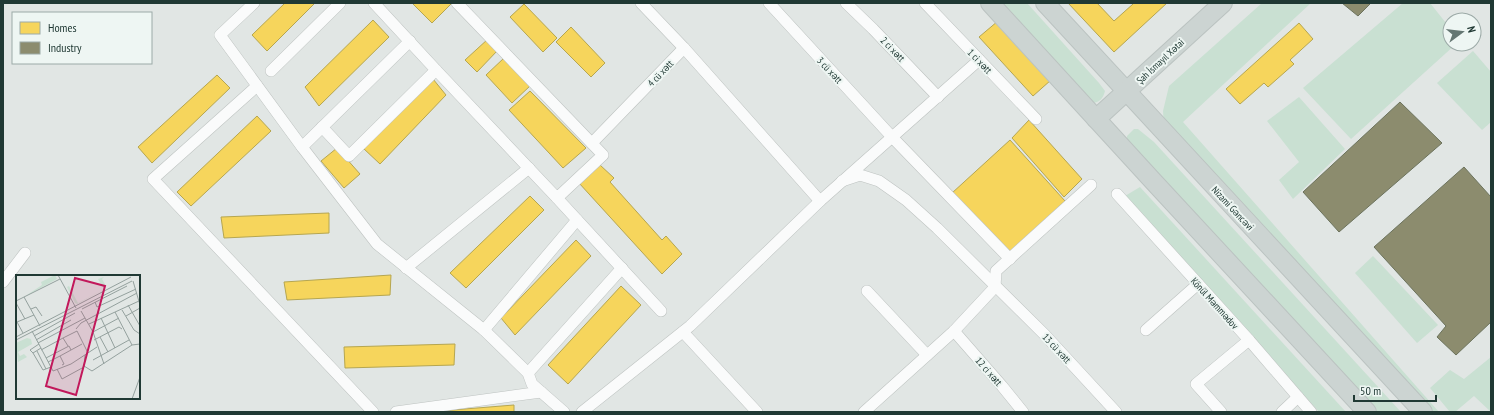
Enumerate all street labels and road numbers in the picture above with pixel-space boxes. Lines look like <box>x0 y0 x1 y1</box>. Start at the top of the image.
street label: 2 ci xətt <box>878 34 908 65</box>
street label: Şah İsmayıl Xətai <box>1134 36 1187 87</box>
street label: 1 ci xətt <box>965 46 995 77</box>
street label: 3 cü xətt <box>814 54 845 87</box>
street label: 4 cü xətt <box>645 57 676 89</box>
street label: Nizami Gəncəvi <box>1209 183 1256 233</box>
street label: Könül Məmmədov <box>1188 275 1241 332</box>
street label: 13 cü xətt <box>1039 331 1074 366</box>
street label: 12 ci xətt <box>973 354 1005 389</box>

